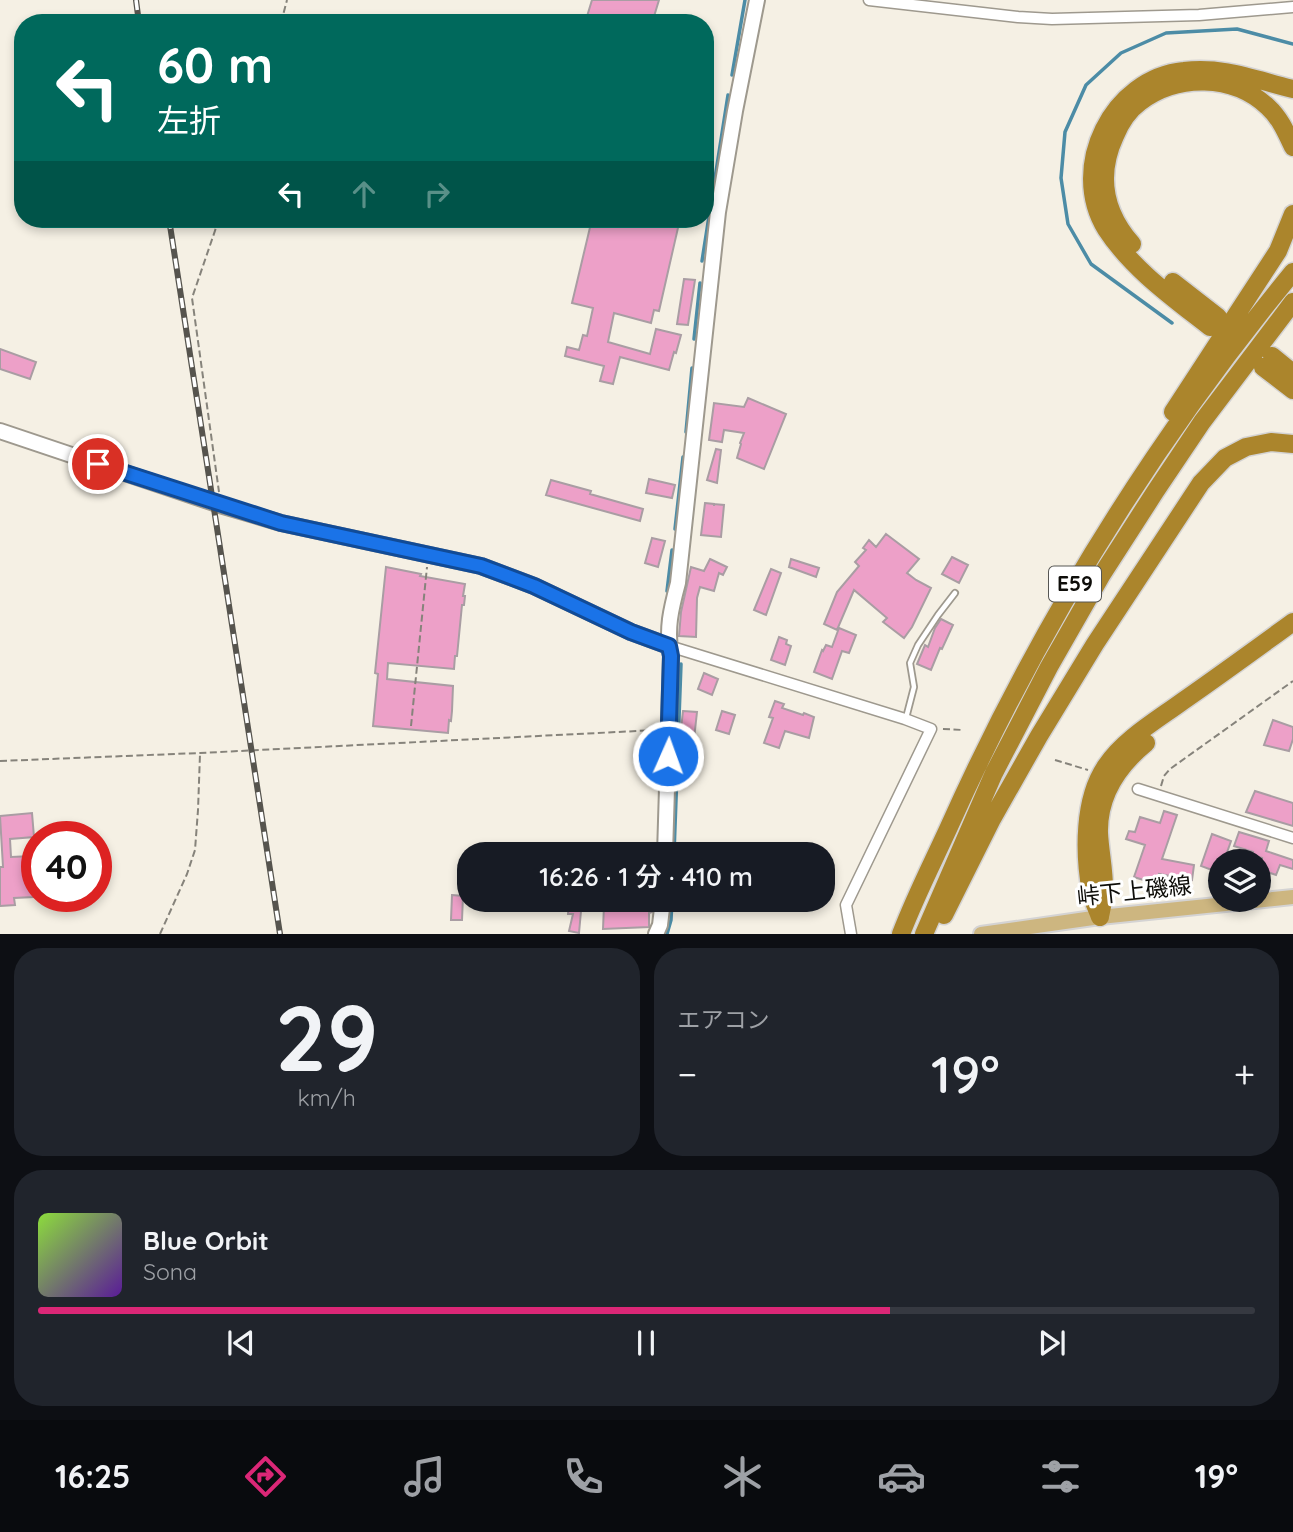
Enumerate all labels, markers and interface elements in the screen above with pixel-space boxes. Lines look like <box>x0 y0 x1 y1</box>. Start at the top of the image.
text: 60 m <box>157 34 273 95</box>
icon: left <box>42 42 133 133</box>
text: 左折 <box>157 100 221 140</box>
icon: left <box>272 175 310 213</box>
icon: ahead <box>345 175 383 213</box>
icon: right <box>418 175 456 213</box>
pin <box>68 434 128 494</box>
icon: arrive <box>79 445 117 483</box>
road number: E59 <box>1049 566 1101 602</box>
position arrow <box>631 719 705 793</box>
speed limit sign: 40 <box>21 821 112 912</box>
map controls <box>1208 849 1271 912</box>
button: layers <box>1208 849 1271 912</box>
text: 16:26 · 1 分 · 410 m <box>539 860 753 893</box>
street label: 峠下上磯線 <box>1075 870 1193 911</box>
text: 29 <box>275 980 378 1094</box>
text: エアコン <box>678 1005 770 1034</box>
text: 19° <box>931 1041 1000 1106</box>
text: − <box>678 1050 697 1098</box>
text: + <box>1234 1050 1255 1098</box>
text: km/h <box>298 1083 356 1112</box>
text: Blue Orbit <box>143 1224 269 1257</box>
text: Sona <box>143 1257 197 1286</box>
icon: previous <box>222 1324 260 1362</box>
icon: pause <box>627 1324 665 1362</box>
icon: next <box>1033 1324 1071 1362</box>
icon: directions <box>241 1452 290 1501</box>
icon: music <box>400 1452 449 1501</box>
icon: phone <box>559 1452 608 1501</box>
icon: climate <box>718 1452 767 1501</box>
icon: car <box>877 1452 926 1501</box>
icon: filters <box>1036 1452 1085 1501</box>
text: 16:25 <box>55 1456 131 1496</box>
text: 19° <box>1195 1456 1238 1496</box>

